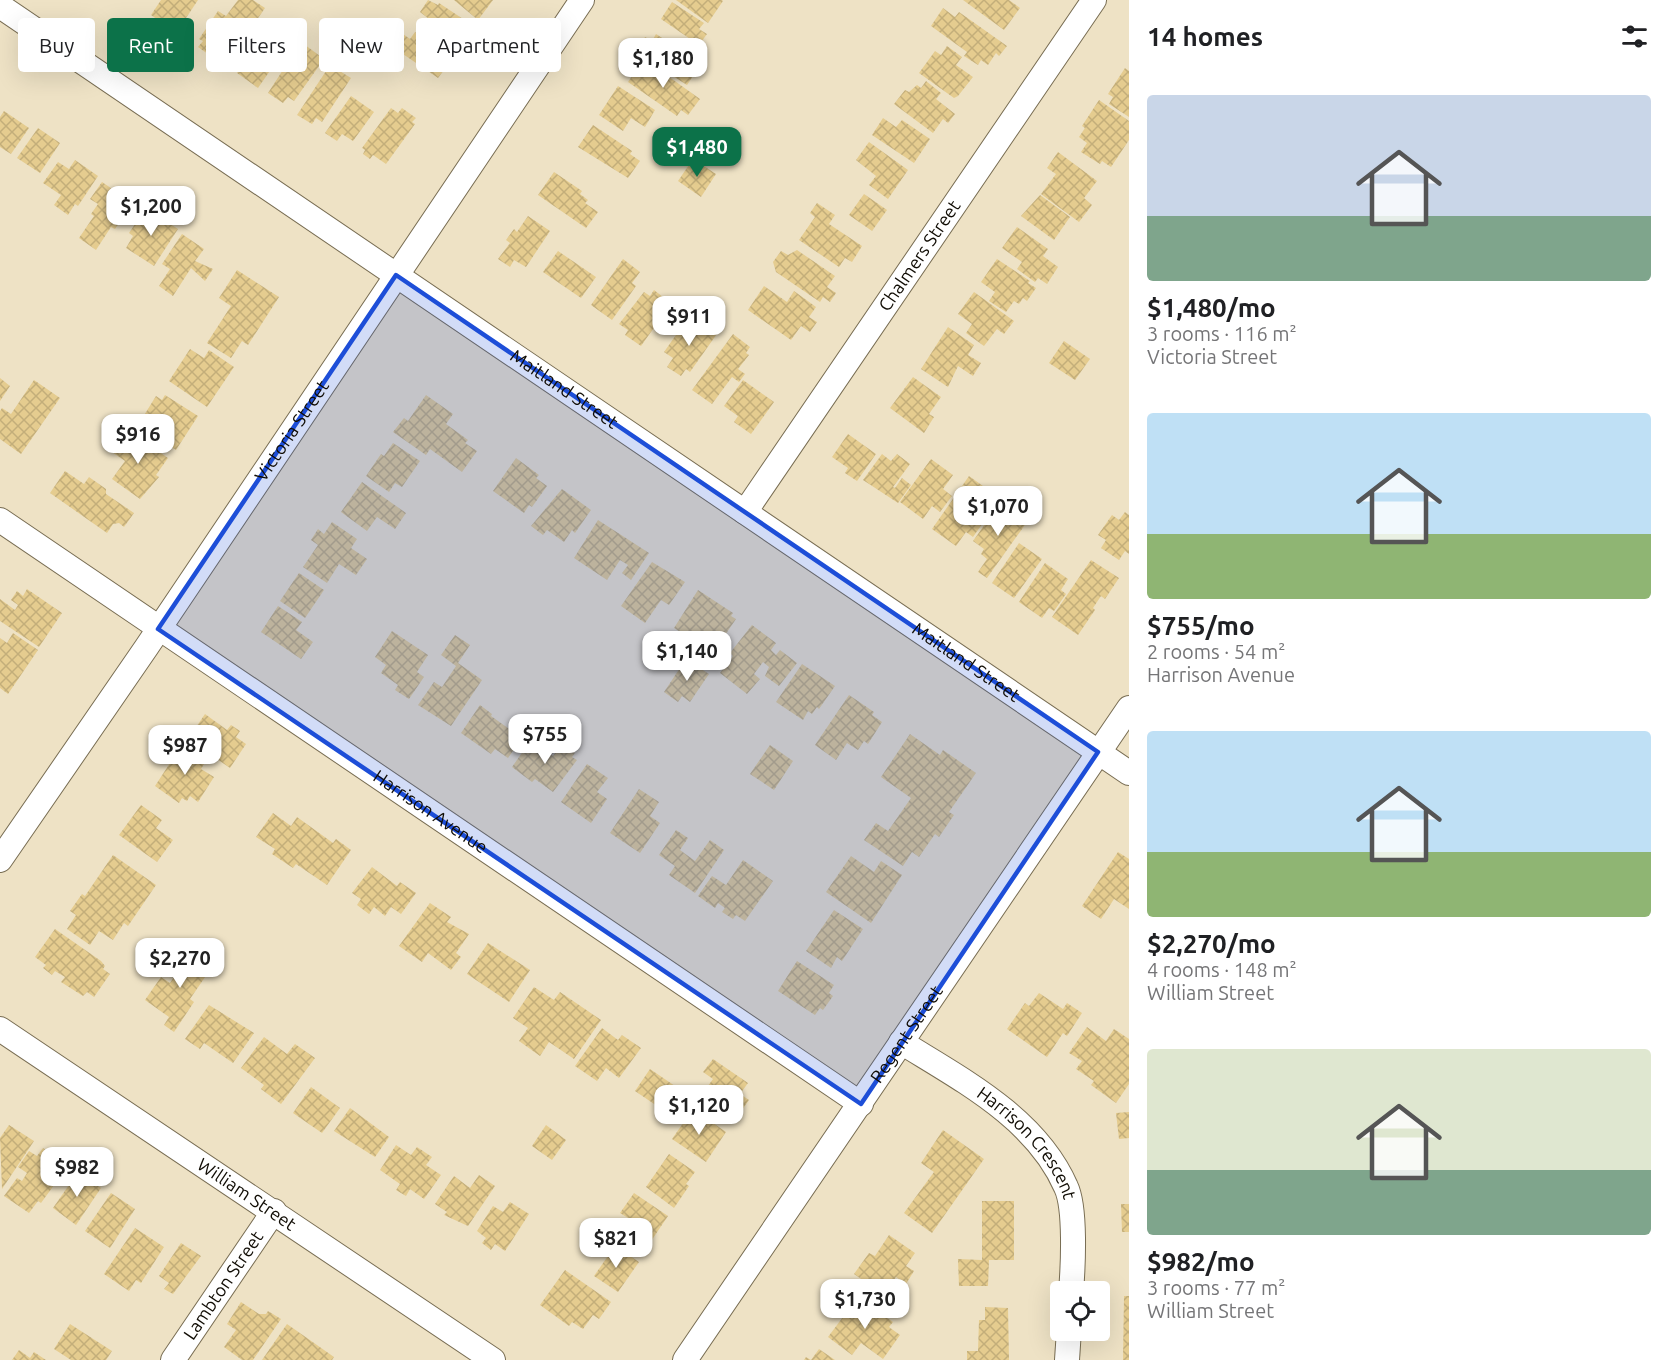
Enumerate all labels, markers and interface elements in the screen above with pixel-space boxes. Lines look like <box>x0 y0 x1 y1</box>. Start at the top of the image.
chip: Buy <box>18 18 95 72</box>
chip: Rent <box>107 18 194 72</box>
chip: Filters <box>206 18 307 72</box>
chip: New <box>319 18 404 72</box>
chip: Apartment <box>416 18 561 72</box>
icon: filters <box>1618 20 1651 53</box>
text: 14 homes <box>1147 22 1263 51</box>
pin: $1,180 <box>614 38 712 89</box>
text: $1,180 <box>632 46 694 69</box>
pin: $1,480 <box>648 127 746 178</box>
icon: home <box>1345 134 1453 242</box>
text: $1,480 <box>666 135 728 158</box>
pin: $1,200 <box>102 186 200 237</box>
text: $1,200 <box>120 194 182 217</box>
street label: Chalmers Street <box>874 196 964 315</box>
text: $1,480/mo <box>1147 293 1276 322</box>
pin: $911 <box>653 296 725 347</box>
text: $911 <box>666 304 712 327</box>
text: 3 rooms · 116 m² <box>1147 322 1297 345</box>
street label: Maitland Street <box>507 345 622 432</box>
text: Victoria Street <box>1147 345 1277 368</box>
street label: Victoria Street <box>250 376 332 485</box>
pin: $916 <box>102 414 174 465</box>
text: $916 <box>115 422 161 445</box>
icon: home <box>1345 452 1453 560</box>
pin: $1,070 <box>949 486 1047 537</box>
text: $1,070 <box>967 494 1029 517</box>
text: $755/mo <box>1147 611 1255 640</box>
street label: Maitland Street <box>909 618 1024 705</box>
pin: $1,140 <box>638 631 736 682</box>
text: $1,140 <box>656 639 718 662</box>
text: 2 rooms · 54 m² <box>1147 640 1285 663</box>
text: Harrison Avenue <box>1147 663 1295 686</box>
pin: $755 <box>509 714 581 765</box>
text: $755 <box>522 722 568 745</box>
pin: $987 <box>149 725 221 776</box>
text: $987 <box>162 733 208 756</box>
street label: Harrison Avenue <box>370 765 492 857</box>
icon: home <box>1345 770 1453 878</box>
text: $2,270/mo <box>1147 929 1276 958</box>
pin: $2,270 <box>131 938 229 989</box>
text: $2,270 <box>149 946 211 969</box>
text: 4 rooms · 148 m² <box>1147 958 1297 981</box>
street label: Regent Street <box>866 981 946 1086</box>
text: William Street <box>1147 981 1274 1004</box>
street label: Harrison Crescent <box>974 1082 1080 1201</box>
pin: $1,120 <box>650 1085 748 1136</box>
icon: home <box>1345 1088 1453 1196</box>
text: $1,120 <box>668 1093 730 1116</box>
pin: $982 <box>41 1147 113 1198</box>
street label: William Street <box>194 1154 300 1234</box>
text: $982 <box>54 1155 100 1178</box>
pin: $821 <box>580 1218 652 1269</box>
text: $821 <box>593 1226 639 1249</box>
street label: Lambton Street <box>179 1227 267 1343</box>
text: $982/mo <box>1147 1247 1255 1276</box>
text: 3 rooms · 77 m² <box>1147 1276 1285 1299</box>
pin: $1,730 <box>816 1279 914 1330</box>
map controls <box>1050 1281 1110 1341</box>
button: locate <box>1050 1281 1110 1341</box>
text: $1,730 <box>834 1287 896 1310</box>
text: William Street <box>1147 1299 1274 1322</box>

